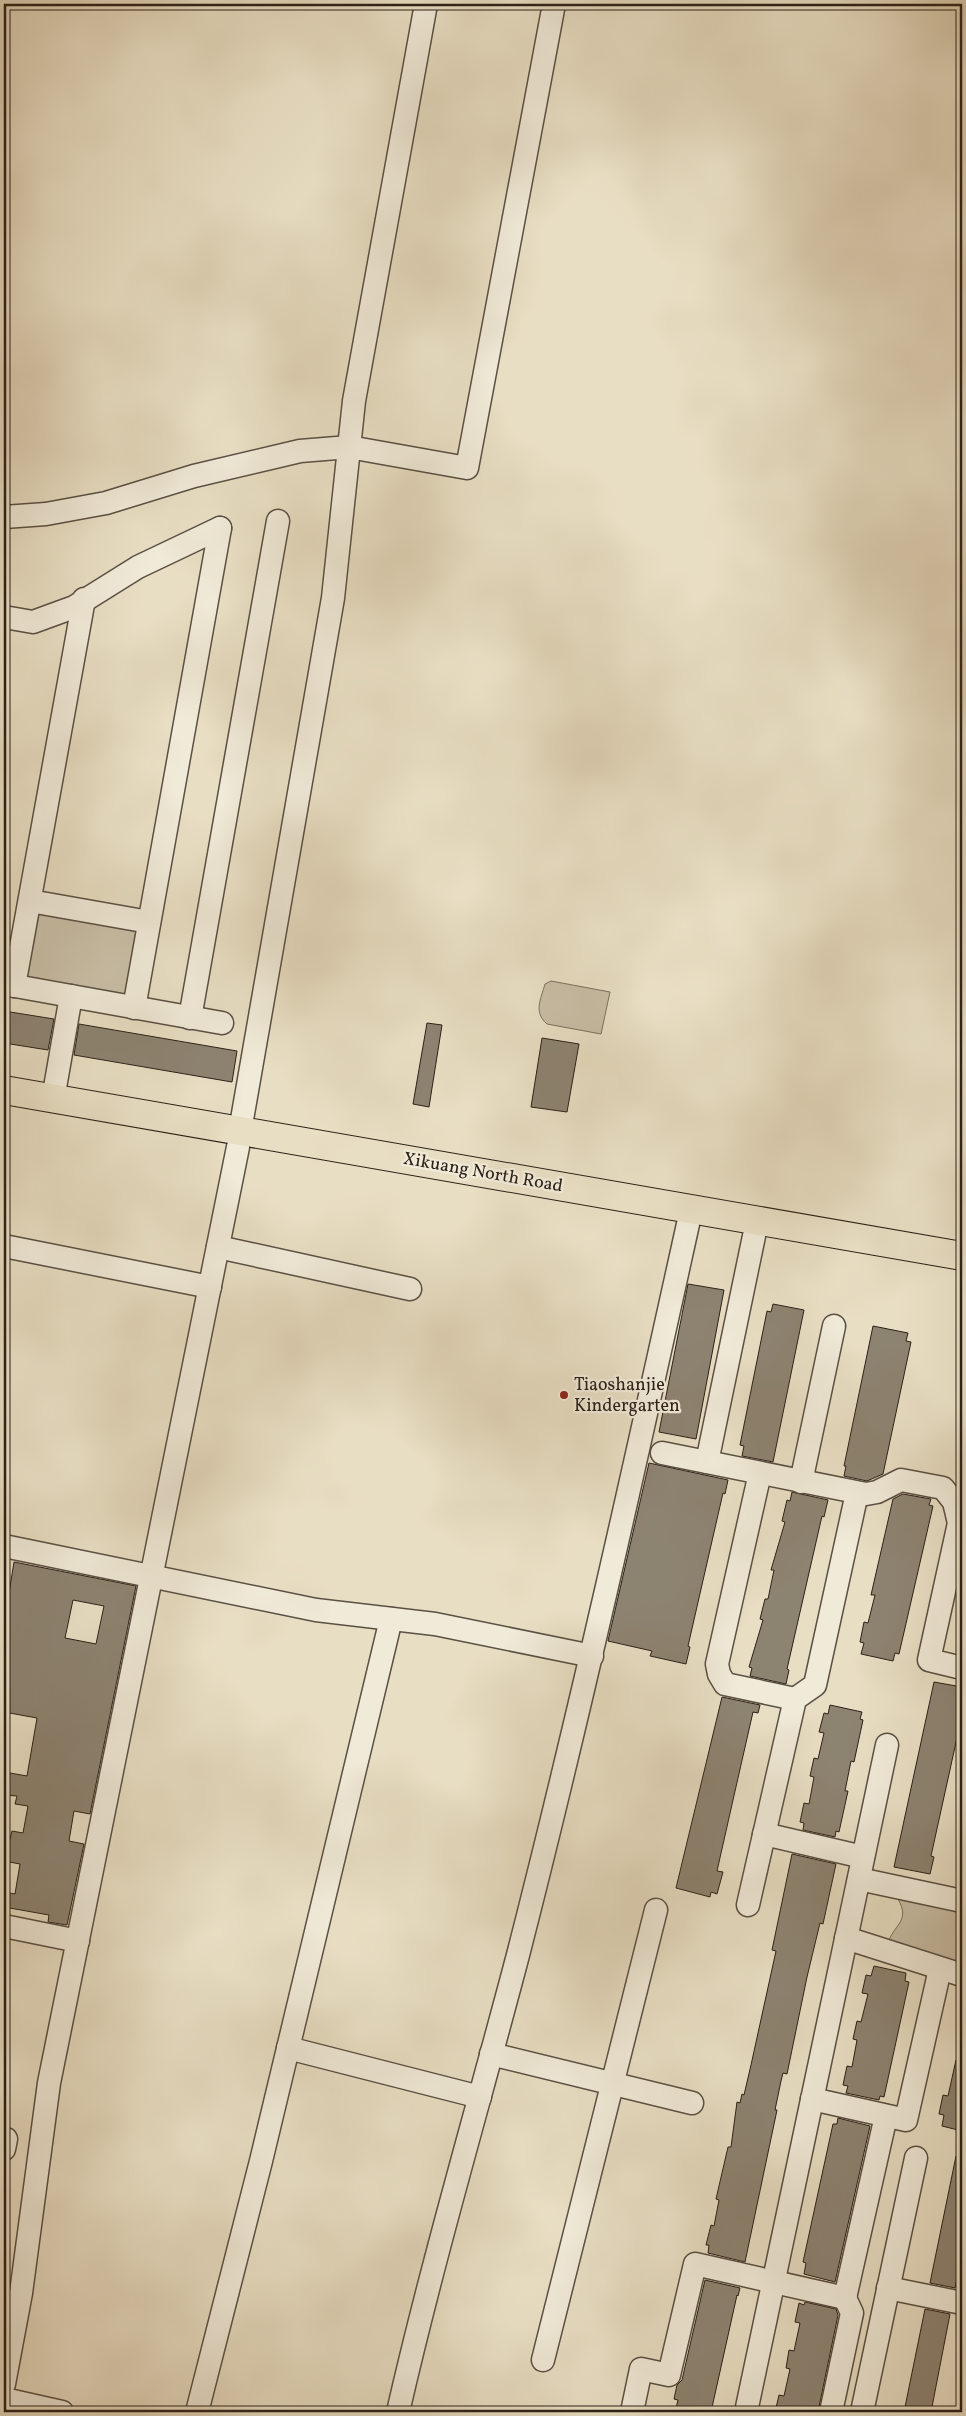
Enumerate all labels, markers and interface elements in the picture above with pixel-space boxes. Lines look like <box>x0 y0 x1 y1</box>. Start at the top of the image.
street label: Xikuang North Road <box>401 1147 565 1199</box>
place label: Tiaoshanjie Kindergarten <box>574 1373 680 1419</box>
marker: Tiaoshanjie Kindergarten <box>558 1389 570 1401</box>

